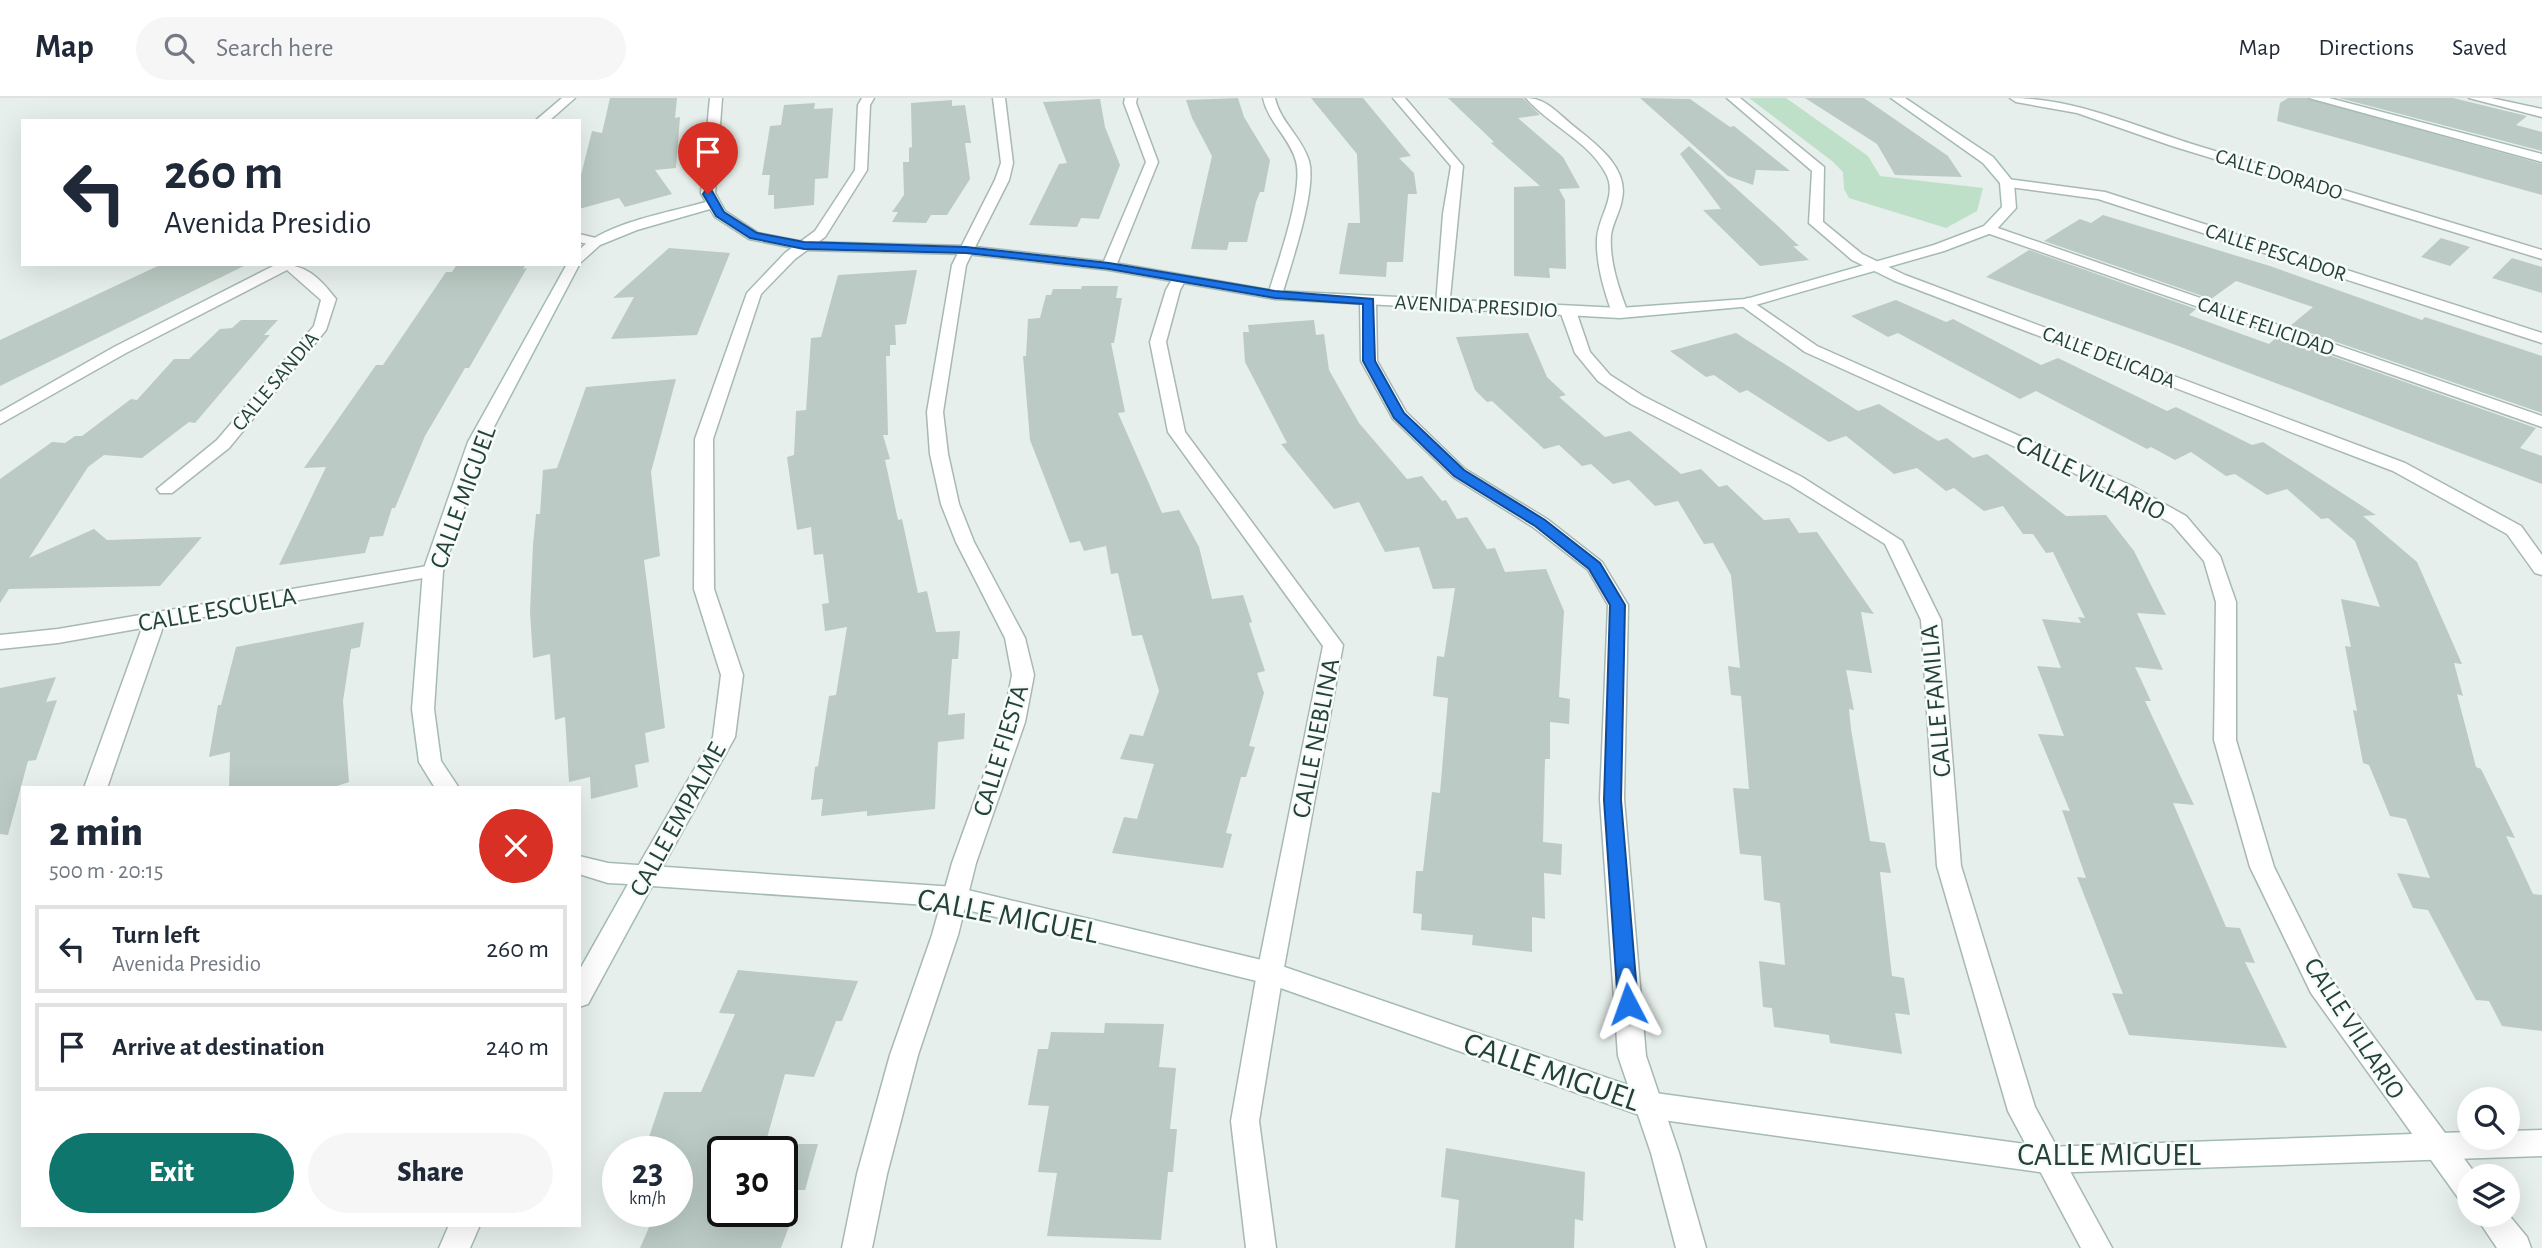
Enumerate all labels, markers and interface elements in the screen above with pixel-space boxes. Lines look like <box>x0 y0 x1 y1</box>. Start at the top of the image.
search box <box>136 17 626 80</box>
icon: search <box>160 29 198 67</box>
text: Map <box>35 31 94 64</box>
text: Search here <box>216 35 334 61</box>
text: Map <box>2238 36 2280 60</box>
text: Directions <box>2318 36 2414 60</box>
text: Saved <box>2452 36 2507 60</box>
pin <box>678 122 738 194</box>
icon: arrive <box>689 133 727 171</box>
street label: CALLE DORADO <box>2213 145 2345 204</box>
icon: left <box>49 147 140 238</box>
text: 260 m <box>164 149 283 198</box>
text: Avenida Presidio <box>164 207 372 239</box>
street label: CALLE PESCADOR <box>2203 220 2349 285</box>
street label: AVENIDA PRESIDIO <box>1394 292 1558 321</box>
street label: CALLE FELICIDAD <box>2195 293 2337 360</box>
street label: CALLE DELICADA <box>2040 323 2178 392</box>
street label: CALLE SANDIA <box>228 328 323 435</box>
street label: CALLE MIGUEL <box>425 423 501 572</box>
street label: CALLE VILLARIO <box>2012 431 2169 525</box>
street label: CALLE ESCUELA <box>136 583 298 637</box>
street label: CALLE FAMILIA <box>1916 624 1956 778</box>
street label: CALLE NEBLINA <box>1288 656 1344 820</box>
street label: CALLE FIESTA <box>969 681 1033 819</box>
street label: CALLE EMPALME <box>625 738 731 901</box>
button: close <box>479 809 553 883</box>
text: 2 min <box>49 811 143 853</box>
text: 500 m · 20:15 <box>49 860 163 883</box>
street label: CALLE MIGUEL <box>915 883 1102 949</box>
text: Turn left <box>112 922 200 948</box>
icon: left <box>53 930 91 968</box>
text: 260 m <box>486 936 549 962</box>
text: Avenida Presidio <box>112 953 261 976</box>
street label: CALLE VILLARIO <box>2299 953 2409 1104</box>
position arrow <box>1591 967 1665 1041</box>
street label: CALLE MIGUEL <box>1460 1027 1644 1117</box>
icon: arrive <box>53 1028 91 1066</box>
text: Arrive at destination <box>112 1034 325 1060</box>
text: 240 m <box>486 1034 549 1060</box>
map controls <box>2457 1087 2520 1227</box>
button: search <box>2457 1087 2520 1150</box>
button: Exit <box>49 1133 294 1213</box>
button: Share <box>308 1133 553 1213</box>
speed limit sign: 30 <box>707 1136 798 1227</box>
street label: CALLE MIGUEL <box>2017 1139 2202 1171</box>
text: 23 <box>632 1155 663 1190</box>
button: layers <box>2457 1164 2520 1227</box>
text: km/h <box>629 1190 666 1208</box>

